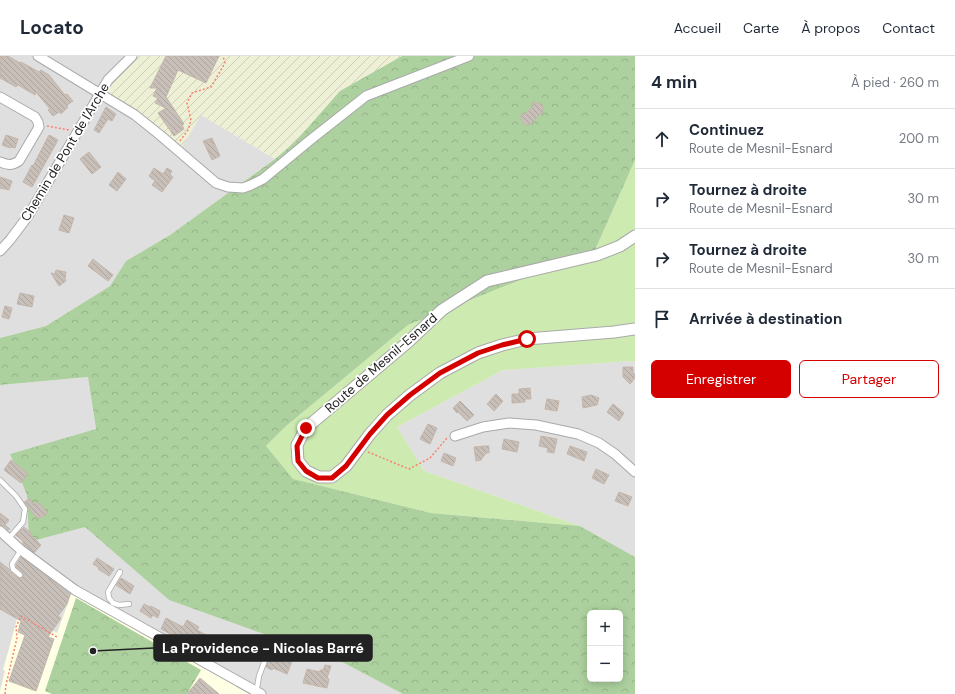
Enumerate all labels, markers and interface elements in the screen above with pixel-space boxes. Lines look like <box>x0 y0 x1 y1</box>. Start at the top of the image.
text: Locato <box>20 15 84 40</box>
text: Accueil <box>674 19 721 37</box>
text: Carte <box>743 19 779 37</box>
text: À propos <box>801 19 860 37</box>
text: Contact <box>882 19 935 37</box>
text: 4 min <box>651 71 697 93</box>
text: À pied · 260 m <box>851 74 939 91</box>
street label: Chemin de Pont de l'Arche <box>17 80 113 224</box>
text: Continuez <box>689 120 764 140</box>
icon: ahead <box>651 128 673 150</box>
text: 200 m <box>899 130 939 147</box>
text: Route de Mesnil-Esnard <box>689 140 833 157</box>
text: Tournez à droite <box>689 180 807 200</box>
icon: right <box>651 188 673 210</box>
text: 30 m <box>907 190 939 207</box>
text: Route de Mesnil-Esnard <box>689 200 833 217</box>
text: Tournez à droite <box>689 240 807 260</box>
icon: right <box>651 248 673 270</box>
text: 30 m <box>907 250 939 267</box>
text: Route de Mesnil-Esnard <box>689 260 833 277</box>
icon: arrive <box>651 308 673 330</box>
street label: Route de Mesnil-Esnard <box>321 309 441 417</box>
text: Arrivée à destination <box>689 309 842 329</box>
route start <box>518 330 536 348</box>
button: Enregistrer <box>651 360 791 398</box>
button: Partager <box>799 360 939 398</box>
route end <box>297 419 315 437</box>
map controls <box>587 610 623 682</box>
button: + <box>587 610 623 646</box>
callout: La Providence - Nicolas Barré <box>154 635 372 661</box>
text: La Providence - Nicolas Barré <box>162 639 364 657</box>
button: − <box>587 646 623 682</box>

